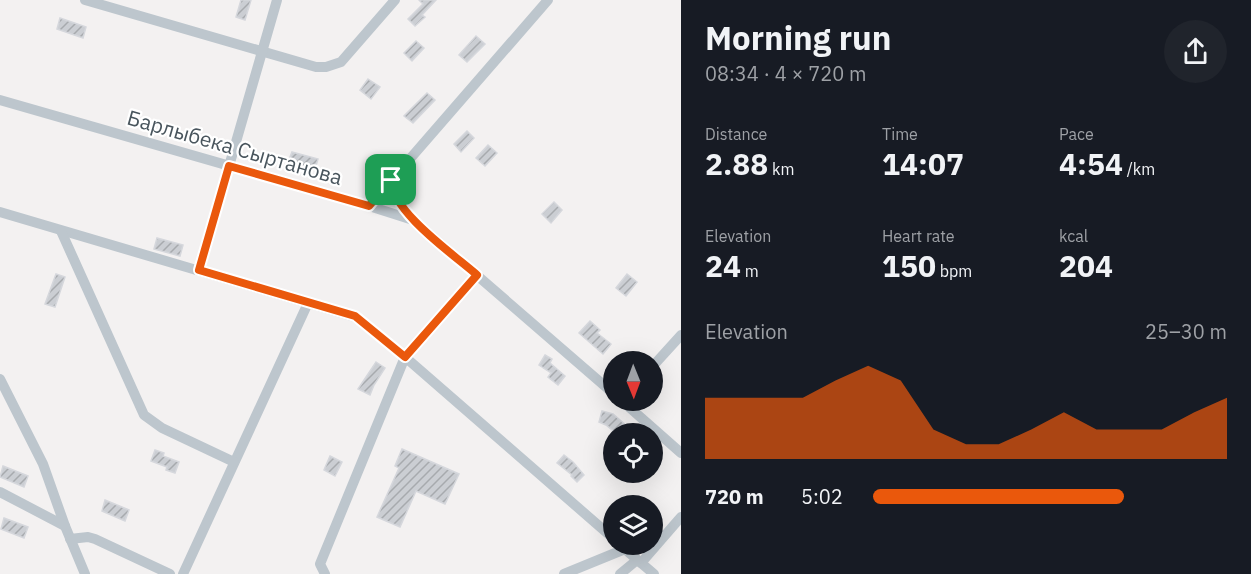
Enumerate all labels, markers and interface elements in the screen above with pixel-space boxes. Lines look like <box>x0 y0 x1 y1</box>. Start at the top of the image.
text: Morning run <box>705 16 891 59</box>
button: share <box>1164 20 1227 83</box>
text: 08:34 · 4 × 720 m <box>705 60 866 87</box>
street label: Барлыбека Сыртанова <box>124 103 346 191</box>
text: Distance <box>705 124 767 144</box>
text: Time <box>882 124 918 144</box>
text: Pace <box>1059 124 1094 144</box>
text: 2.88 <box>705 144 768 183</box>
text: 14:07 <box>882 144 964 183</box>
text: 4:54 <box>1059 144 1123 183</box>
pin <box>365 154 416 205</box>
text: km <box>768 159 795 179</box>
text: /km <box>1123 159 1155 179</box>
icon: arrive <box>374 163 407 196</box>
text: Elevation <box>705 226 771 246</box>
text: Heart rate <box>882 226 955 246</box>
text: kcal <box>1059 226 1088 246</box>
text: 24 <box>705 246 741 285</box>
text: 150 <box>882 246 936 285</box>
text: 204 <box>1059 246 1113 285</box>
text: m <box>741 261 759 281</box>
text: bpm <box>936 261 972 281</box>
text: Elevation <box>705 318 788 345</box>
text: 25–30 m <box>1145 318 1227 345</box>
north arrow <box>603 351 663 411</box>
map controls <box>603 351 663 555</box>
button: locate <box>603 423 663 483</box>
text: 720 m <box>705 483 764 510</box>
text: 5:02 <box>801 483 843 510</box>
button: layers <box>603 495 663 555</box>

